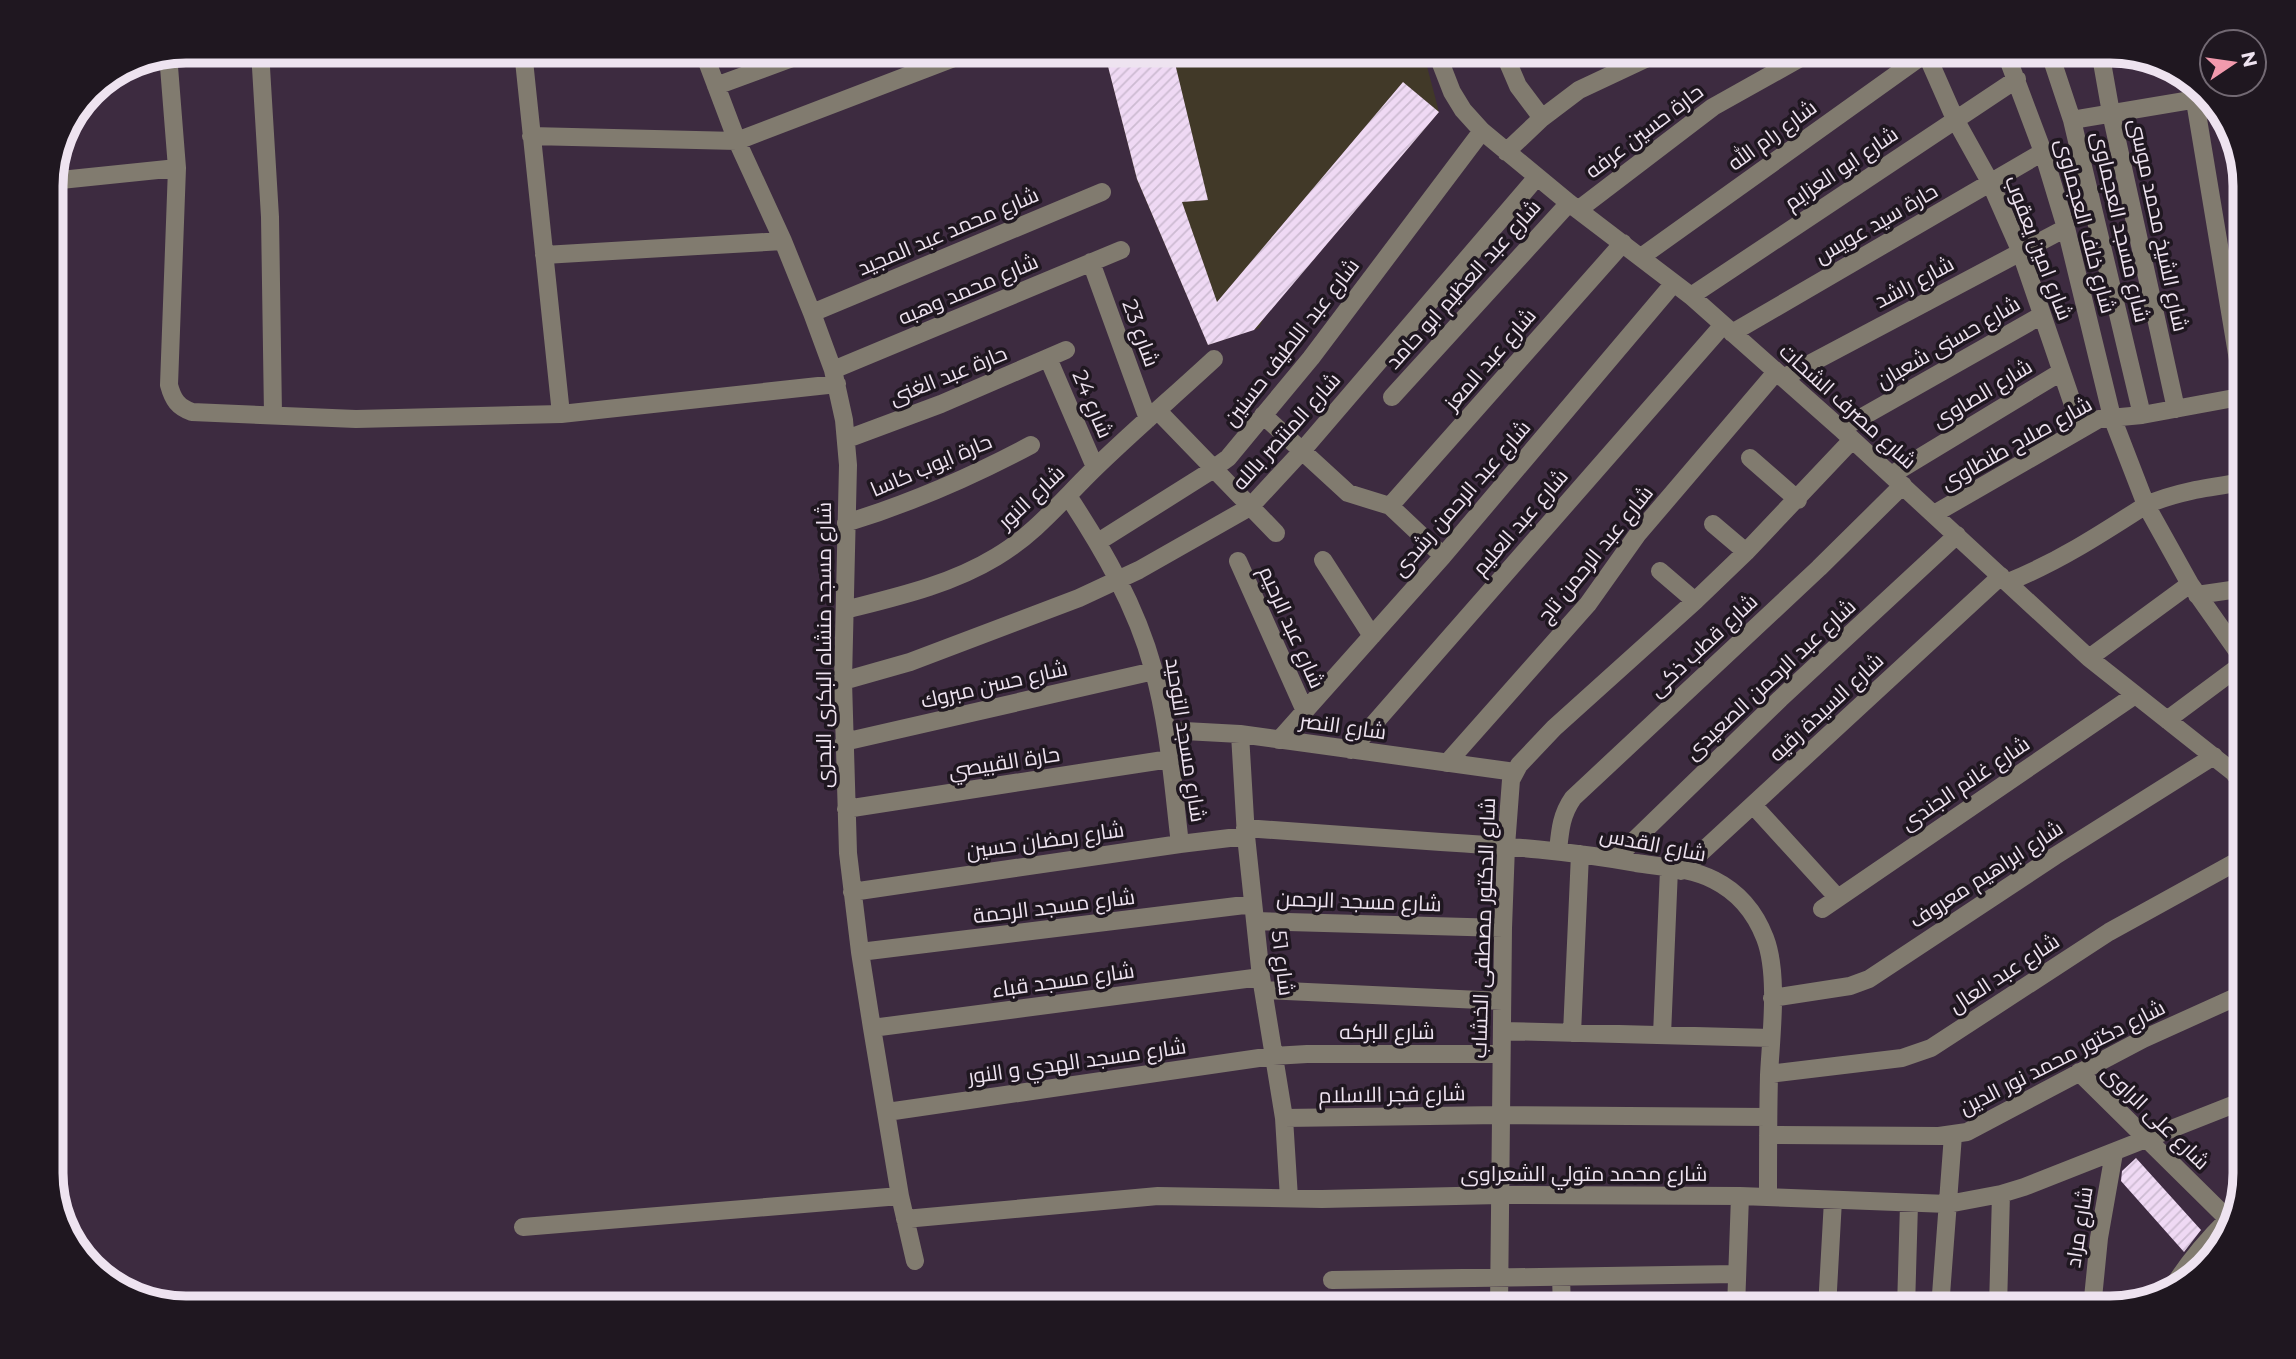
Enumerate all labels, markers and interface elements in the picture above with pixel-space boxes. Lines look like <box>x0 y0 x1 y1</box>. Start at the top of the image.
north arrow <box>2198 28 2268 98</box>
text: N <box>2236 49 2262 69</box>
street label: حارة حسين عرفه <box>1580 79 1708 184</box>
street label: شارع رام الله <box>1722 94 1823 177</box>
street label: شارع الشيخ محمد موسى <box>2122 116 2194 334</box>
street label: شارع ابو العزايم <box>1780 121 1904 217</box>
street label: شارع مسجد العجماوى <box>2085 129 2155 325</box>
street label: شارع خلف العجماوى <box>2049 136 2121 317</box>
street label: شارع امين يعقوب <box>1998 172 2078 325</box>
street label: حارة سيد عويس <box>1810 178 1942 269</box>
street label: شارع محمد عبد المجيد <box>854 182 1043 282</box>
street label: شارع عبد العظيم ابو حامد <box>1380 194 1547 375</box>
street label: شارع محمد وهبه <box>894 248 1043 332</box>
street label: شارع راشد <box>1870 251 1959 315</box>
street label: شارع عبد اللطيف حسنين <box>1218 253 1366 432</box>
street label: شارع حسنى شعبان <box>1872 291 2025 395</box>
street label: شارع 23 <box>1115 296 1165 371</box>
street label: شارع عبد المعز <box>1438 303 1543 417</box>
street label: شارع مصرف الشحات <box>1773 338 1921 475</box>
street label: حارة عبد الغنى <box>886 340 1011 411</box>
street label: شارع الصاوى <box>1928 353 2037 434</box>
street label: شارع 24 <box>1066 366 1118 443</box>
street label: شارع المنتصر بالله <box>1227 367 1347 496</box>
street label: شارع صلاح طنطاوى <box>1936 391 2097 497</box>
street label: شارع عبد الرحمن رشدى <box>1387 415 1537 582</box>
street label: حارة ايوب كاسا <box>867 428 995 502</box>
street label: شارع النور <box>992 460 1071 536</box>
street label: شارع عبد العليم <box>1467 464 1574 582</box>
street label: شارع عبد الرحمن تاج <box>1532 480 1660 629</box>
street label: شارع مسجد منشاه البكرى البحرى <box>811 502 838 788</box>
street label: شارع عبد الرحيم <box>1252 562 1330 693</box>
street label: شارع قطب ذكى <box>1644 588 1764 703</box>
street label: شارع عبد الرحمن الصعيدى <box>1679 593 1862 766</box>
street label: شارع السيدة رقيه <box>1764 648 1890 768</box>
street label: شارع حسن مبروك <box>918 655 1070 715</box>
street label: شارع مسجد التوحيد <box>1159 656 1211 824</box>
street label: شارع النصر <box>1297 707 1388 746</box>
street label: شارع غانم الجندى <box>1896 731 2035 837</box>
street label: حارة القبيصي <box>947 741 1062 786</box>
street label: شارع الدكتور مصطفى الخشاب <box>1466 797 1502 1059</box>
street label: شارع ابراهيم معروف <box>1905 815 2068 935</box>
street label: شارع رمضان حسين <box>964 817 1126 865</box>
street label: شارع القدس <box>1597 821 1708 869</box>
street label: شارع مسجد الرحمة <box>972 884 1137 930</box>
street label: شارع مسجد الرحمن <box>1276 886 1442 918</box>
street label: شارع عبد العال <box>1944 928 2065 1020</box>
street label: شارع 51 <box>1265 929 1299 997</box>
street label: شارع مسجد قباء <box>990 958 1136 1004</box>
street label: شارع دكتور محمد نور الدين <box>1955 994 2170 1122</box>
street label: شارع البركه <box>1339 1019 1435 1046</box>
street label: شارع مسجد الهدي و النور <box>965 1033 1188 1093</box>
street label: شارع على الراوى <box>2096 1059 2215 1176</box>
street label: شارع فجر الاسلام <box>1318 1080 1466 1110</box>
street label: شارع محمد متولي الشعراوى <box>1460 1161 1708 1190</box>
street label: شارع مراد <box>2060 1185 2100 1270</box>

